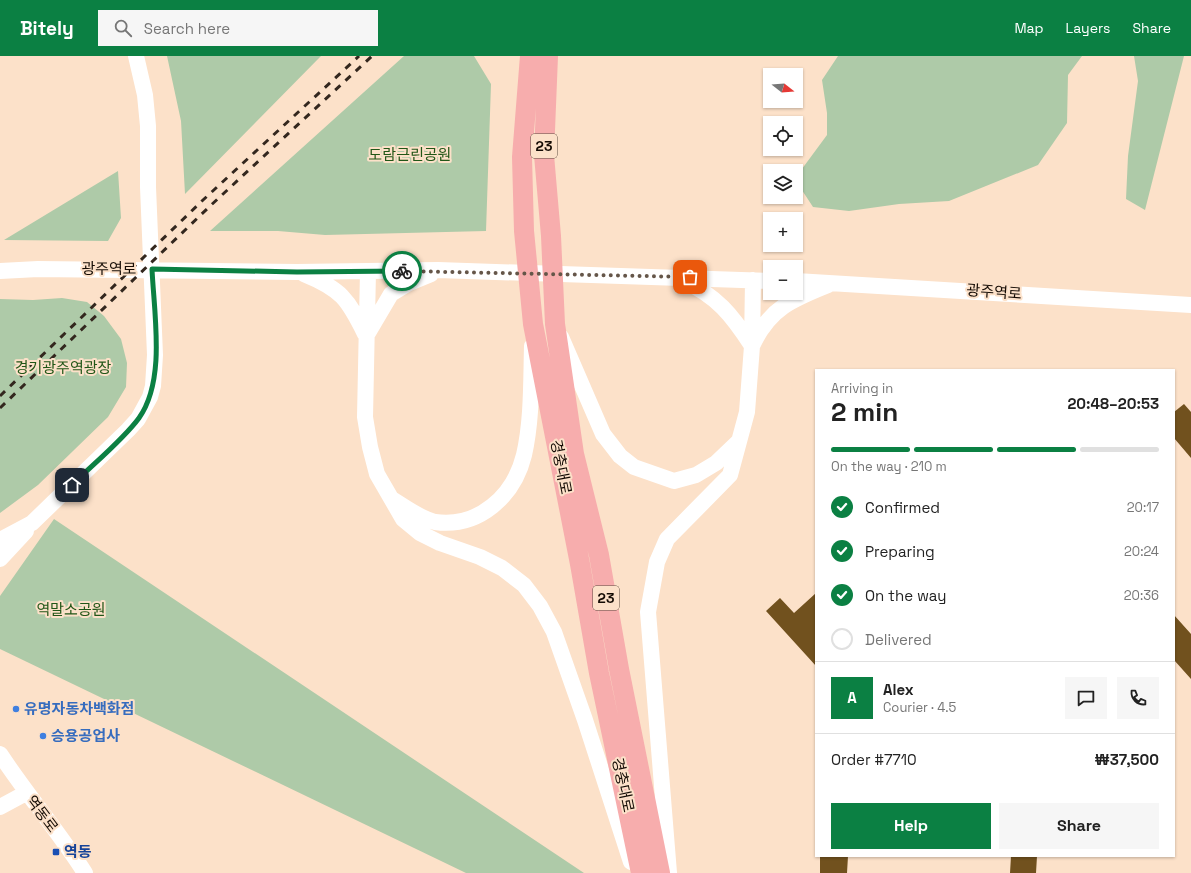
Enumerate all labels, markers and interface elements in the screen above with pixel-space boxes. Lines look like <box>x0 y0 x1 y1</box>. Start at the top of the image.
search box <box>98 10 378 46</box>
text: Bitely <box>20 16 74 41</box>
icon: search <box>112 17 134 39</box>
text: Search here <box>144 19 230 38</box>
text: Map <box>1014 19 1044 37</box>
text: Layers <box>1066 19 1110 37</box>
text: Share <box>1132 19 1171 37</box>
north arrow <box>763 68 803 108</box>
map controls <box>763 68 803 300</box>
button: locate <box>763 116 803 156</box>
road number: 23 <box>531 134 557 158</box>
park label: 도람근린공원 <box>369 145 451 164</box>
button: layers <box>763 164 803 204</box>
button: + <box>763 212 803 252</box>
courier <box>382 251 422 291</box>
street label: 광주역로 <box>81 259 137 278</box>
icon: bike <box>391 260 413 282</box>
pin <box>673 260 707 294</box>
button: − <box>763 260 803 300</box>
icon: bag <box>679 266 701 288</box>
street label: 광주역로 <box>966 280 1022 303</box>
park label: 경기광주역광장 <box>15 358 111 377</box>
text: Arriving in <box>831 380 893 397</box>
text: 20:48–20:53 <box>1067 394 1159 413</box>
text: 2 min <box>831 395 898 429</box>
street label: 경충대로 <box>547 438 576 496</box>
text: On the way · 210 m <box>831 458 947 475</box>
pin <box>55 468 89 502</box>
icon: home <box>61 474 83 496</box>
icon: check <box>831 496 853 518</box>
text: Confirmed <box>865 498 940 517</box>
text: 20:17 <box>1127 499 1159 516</box>
icon: check <box>831 540 853 562</box>
text: Preparing <box>865 542 935 561</box>
text: 20:24 <box>1124 543 1159 560</box>
icon: check <box>831 584 853 606</box>
road number: 23 <box>593 586 619 610</box>
text: On the way <box>865 586 946 605</box>
text: 20:36 <box>1124 587 1159 604</box>
park label: 역말소공원 <box>36 600 106 619</box>
text: Delivered <box>865 630 932 649</box>
button: chat <box>1065 677 1107 719</box>
button: phone <box>1117 677 1159 719</box>
text: Alex <box>883 680 914 699</box>
text: A <box>847 688 857 707</box>
place label: 유명자동차백화점 <box>24 699 134 718</box>
text: Courier · 4.5 <box>883 699 956 716</box>
marker: 유명자동차백화점 <box>11 704 21 714</box>
place label: 승용공업사 <box>51 726 120 745</box>
marker: 승용공업사 <box>38 731 48 741</box>
text: Order #7710 <box>831 750 917 769</box>
text: ₩37,500 <box>1094 750 1159 769</box>
street label: 경충대로 <box>608 756 639 814</box>
street label: 역동로 <box>22 791 62 836</box>
button: Help <box>831 803 991 849</box>
button: Share <box>999 803 1159 849</box>
place label: 역동 <box>64 842 92 861</box>
marker: 역동 <box>51 847 61 857</box>

